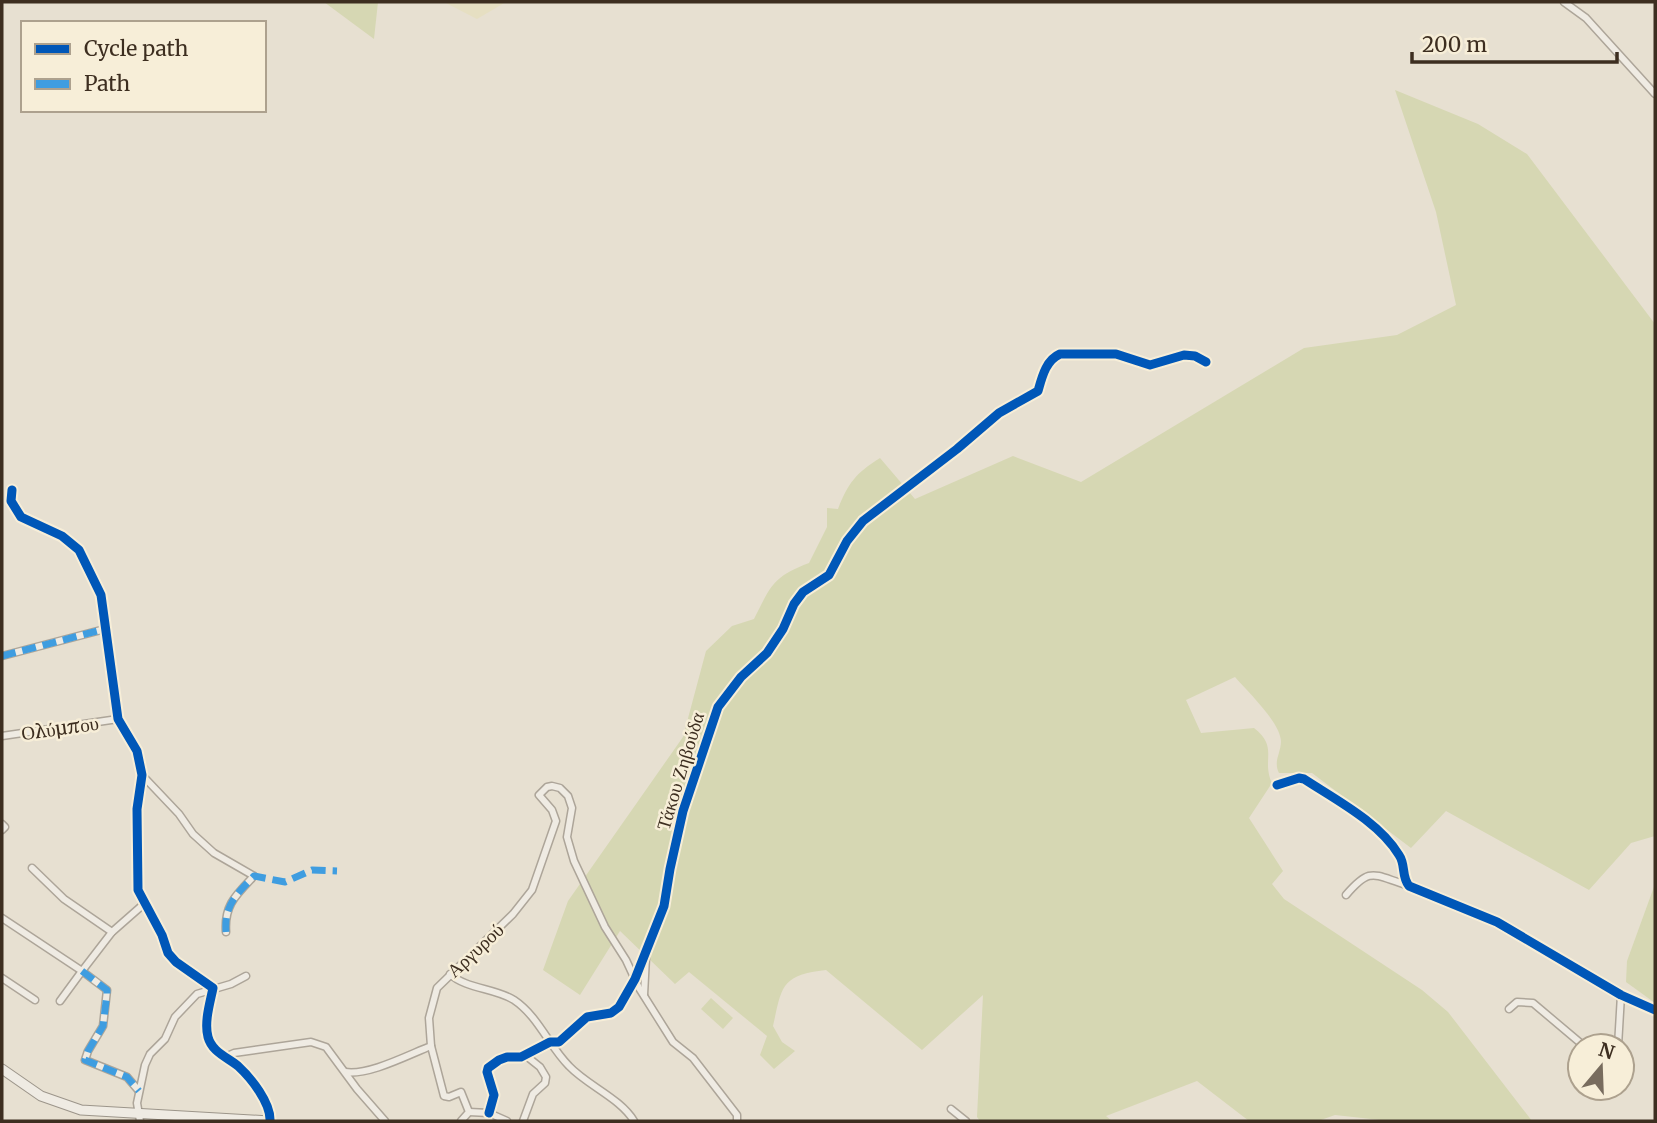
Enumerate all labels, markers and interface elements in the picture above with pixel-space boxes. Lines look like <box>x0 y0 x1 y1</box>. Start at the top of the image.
legend <box>21 21 266 112</box>
scale bar <box>1412 21 1617 65</box>
text: 200 m <box>1422 31 1487 58</box>
text: Cycle path <box>84 35 188 62</box>
text: Path <box>84 70 130 97</box>
street label: Τάκου Ζηβούδα <box>651 709 709 833</box>
street label: Ολύμπου <box>20 711 100 745</box>
street label: Αργυρού <box>441 918 509 982</box>
north arrow <box>1566 1032 1636 1102</box>
text: N <box>1596 1037 1618 1065</box>

